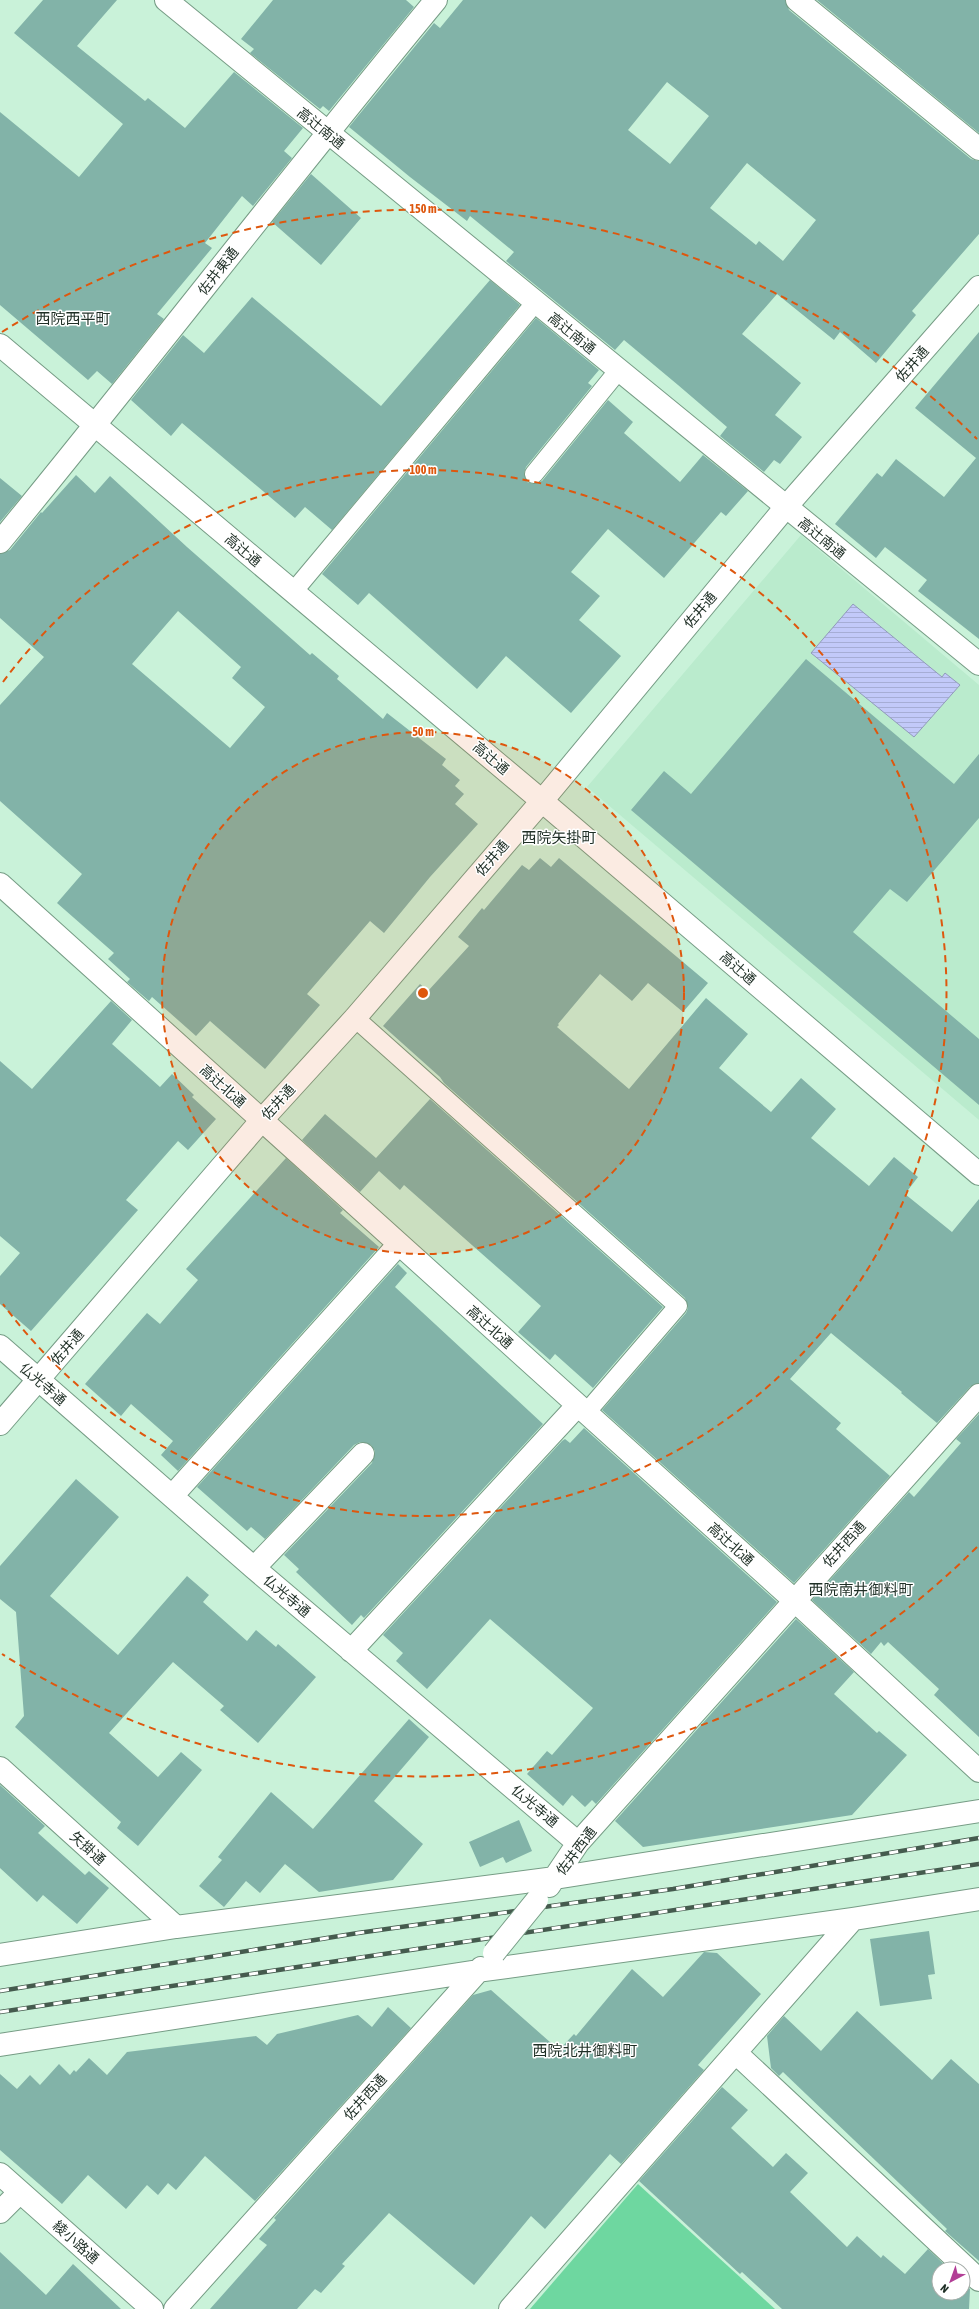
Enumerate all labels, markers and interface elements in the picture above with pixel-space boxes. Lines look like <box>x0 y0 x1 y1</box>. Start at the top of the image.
street label: 高辻南通 <box>294 104 348 152</box>
text: 150 m <box>409 202 437 216</box>
street label: 佐井東通 <box>194 244 242 298</box>
street label: 高辻南通 <box>545 309 599 357</box>
district label: 西院西平町 <box>35 310 111 327</box>
street label: 佐井通 <box>892 343 932 385</box>
text: 100 m <box>409 463 437 477</box>
street label: 高辻南通 <box>795 514 849 562</box>
street label: 高辻通 <box>222 530 264 570</box>
street label: 佐井通 <box>680 589 720 631</box>
text: 50 m <box>412 725 434 739</box>
street label: 高辻通 <box>470 738 512 778</box>
district label: 西院矢掛町 <box>521 829 597 846</box>
street label: 佐井通 <box>472 837 512 879</box>
street label: 高辻通 <box>717 948 759 988</box>
centre of rings <box>416 986 430 1000</box>
street label: 高辻北通 <box>197 1061 249 1111</box>
street label: 佐井通 <box>258 1081 298 1123</box>
street label: 高辻北通 <box>464 1302 516 1352</box>
street label: 佐井通 <box>47 1326 87 1368</box>
street label: 仏光寺通 <box>17 1360 69 1408</box>
street label: 佐井西通 <box>819 1518 869 1570</box>
street label: 高辻北通 <box>705 1519 757 1569</box>
street label: 仏光寺通 <box>260 1572 314 1620</box>
district label: 西院南井御料町 <box>808 1581 914 1598</box>
street label: 仏光寺通 <box>508 1782 562 1830</box>
street label: 佐井西通 <box>553 1824 599 1878</box>
street label: 矢掛通 <box>67 1828 109 1868</box>
district label: 西院北井御料町 <box>532 2042 638 2059</box>
street label: 佐井西通 <box>340 2071 390 2123</box>
street label: 綾小路通 <box>50 2217 102 2267</box>
north arrow <box>931 2261 971 2301</box>
text: N <box>938 2282 951 2295</box>

